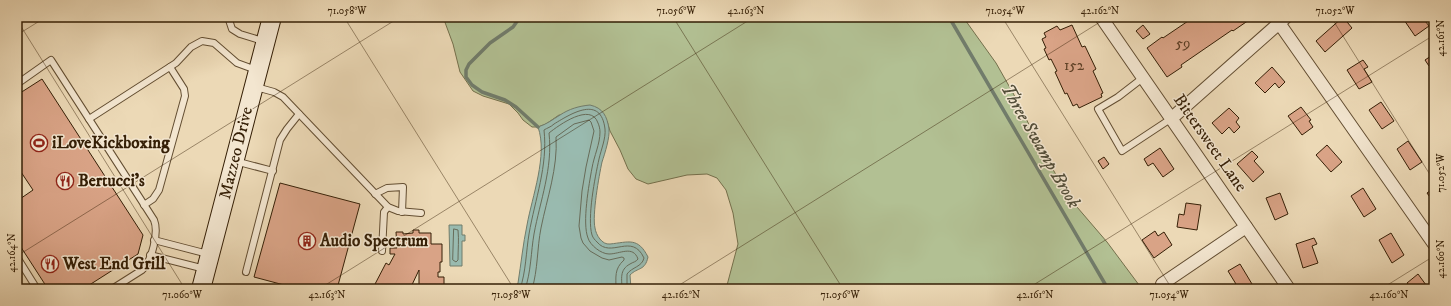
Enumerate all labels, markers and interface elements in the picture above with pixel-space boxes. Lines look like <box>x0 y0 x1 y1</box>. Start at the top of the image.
text: 71.058°W <box>328 5 367 17</box>
text: 71.056°W <box>656 5 696 17</box>
text: 42.163°N <box>727 5 765 17</box>
text: 71.054°W <box>985 5 1025 17</box>
text: 42.162°N <box>1081 5 1119 17</box>
text: 71.052°W <box>1316 5 1355 17</box>
text: 42.161°N <box>1435 19 1447 57</box>
house number: 59 <box>1176 34 1190 53</box>
house number: 152 <box>1064 56 1085 75</box>
water label: Three Swamp Brook <box>995 80 1085 213</box>
street label: Bittersweet Lane <box>1168 90 1252 196</box>
street label: Mazzeo Drive <box>214 105 258 201</box>
place label: iLoveKickboxing <box>52 132 170 154</box>
sports icon: iLoveKickboxing <box>29 133 49 153</box>
text: 71.052°W <box>1435 153 1447 192</box>
place label: Bertucci's <box>78 170 145 192</box>
restaurant icon: Bertucci's <box>55 171 75 191</box>
place label: Audio Spectrum <box>319 230 429 252</box>
building icon: Audio Spectrum <box>297 231 317 251</box>
text: 42.164°N <box>6 233 18 273</box>
text: 42.160°N <box>1435 240 1447 278</box>
place label: West End Grill <box>62 253 166 275</box>
restaurant icon: West End Grill <box>40 254 60 274</box>
text: 71.060°W <box>162 289 203 301</box>
text: 42.163°N <box>308 289 346 301</box>
text: 71.058°W <box>492 289 531 301</box>
text: 42.162°N <box>662 289 700 301</box>
text: 71.056°W <box>820 289 860 301</box>
text: 42.161°N <box>1016 289 1054 301</box>
text: 71.054°W <box>1149 289 1189 301</box>
text: 42.160°N <box>1370 289 1408 301</box>

